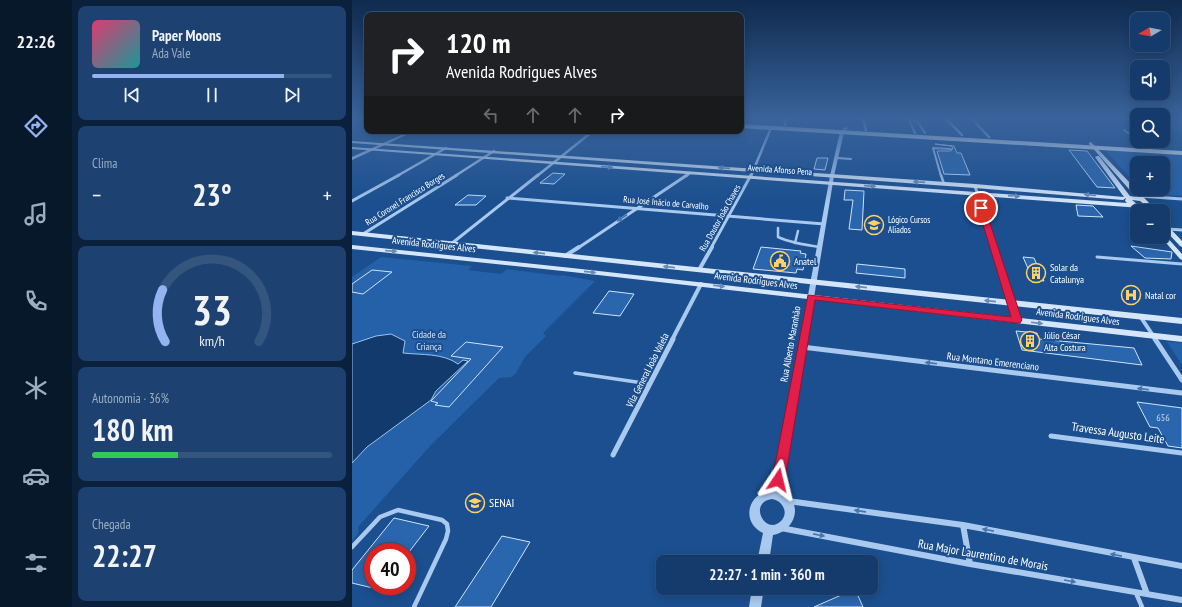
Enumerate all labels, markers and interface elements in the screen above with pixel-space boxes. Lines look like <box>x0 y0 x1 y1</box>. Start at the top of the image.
north arrow <box>1130 12 1170 52</box>
map controls <box>1130 12 1170 244</box>
text: 120 m <box>446 24 510 61</box>
text: Paper Moons <box>152 26 221 45</box>
icon: right <box>380 28 432 80</box>
text: 22:26 <box>17 30 55 53</box>
text: Ada Vale <box>152 45 191 62</box>
text: Avenida Rodrigues Alves <box>446 60 597 83</box>
button: sound <box>1130 60 1170 100</box>
icon: previous <box>121 84 143 106</box>
icon: pause <box>201 84 223 106</box>
icon: next <box>281 84 303 106</box>
icon: left <box>480 104 502 126</box>
icon: ahead <box>522 104 544 126</box>
icon: ahead <box>564 104 586 126</box>
icon: right <box>606 104 628 126</box>
button: search <box>1130 108 1170 148</box>
icon: directions <box>22 112 50 140</box>
text: Clima <box>92 155 117 172</box>
button: + <box>1130 156 1170 196</box>
street label: Avenida Afonso Pena <box>747 162 813 177</box>
one-way arrow <box>601 163 613 170</box>
one-way arrow <box>718 165 730 172</box>
street label: Rua Coronel Francisco Borges <box>363 170 446 227</box>
text: 23° <box>192 175 232 214</box>
one-way arrow <box>913 178 925 185</box>
text: − <box>92 181 101 209</box>
text: + <box>323 181 332 209</box>
one-way arrow <box>864 182 876 189</box>
street label: Rua Doutor João Chaves <box>697 183 742 253</box>
pin <box>964 191 998 225</box>
one-way arrow <box>1084 192 1096 199</box>
street label: Rua José Inácio de Carvalho <box>623 193 709 212</box>
one-way arrow <box>1008 193 1020 200</box>
icon: arrive <box>970 197 992 219</box>
icon: music <box>22 200 50 228</box>
button: − <box>1130 204 1170 244</box>
one-way arrow <box>617 214 627 222</box>
school or university icon: Lógico Cursos Aliados <box>863 214 885 236</box>
place label: Lógico Cursos Aliados <box>888 214 930 235</box>
street label: Avenida Rodrigues Alves <box>392 234 477 255</box>
one-way arrow <box>385 248 397 254</box>
one-way arrow <box>533 250 546 257</box>
public building icon: Anatel <box>769 250 791 272</box>
place label: Anatel <box>794 255 817 268</box>
place label: Solar da Catalunya <box>1050 261 1084 286</box>
building icon: Solar da Catalunya <box>1025 262 1047 284</box>
one-way arrow <box>663 264 675 270</box>
one-way arrow <box>584 269 596 275</box>
street label: Avenida Rodrigues Alves <box>714 269 799 292</box>
text: 33 <box>192 282 232 335</box>
one-way arrow <box>713 283 725 290</box>
one-way arrow <box>855 284 867 290</box>
hospital icon: Natal cor <box>1120 284 1142 306</box>
icon: phone <box>22 287 50 315</box>
place label: Natal cor <box>1145 289 1176 302</box>
one-way arrow <box>984 298 996 304</box>
street label: Rua Alberto Maranhão <box>777 305 804 383</box>
street label: Avenida Rodrigues Alves <box>1036 305 1121 328</box>
one-way arrow <box>1031 319 1043 326</box>
park label: Cidade da Criança <box>412 328 446 353</box>
place label: Júlio César Alta Costura <box>1043 329 1086 354</box>
text: km/h <box>199 330 225 349</box>
building icon: Júlio César Alta Costura <box>1019 330 1041 352</box>
street label: Vila General João Valela <box>623 331 672 411</box>
street label: Rua Montano Emerenciano <box>946 349 1040 374</box>
one-way arrow <box>925 360 937 366</box>
icon: climate <box>22 374 50 402</box>
one-way arrow <box>1137 385 1149 392</box>
text: Autonomia · 36% <box>92 390 169 407</box>
text: 180 km <box>92 410 173 449</box>
house number: 656 <box>1156 411 1170 424</box>
street label: Travessa Augusto Leite <box>1071 419 1166 446</box>
position arrow <box>757 459 799 501</box>
icon: car <box>22 462 50 490</box>
school or university icon: SENAI <box>464 492 486 514</box>
place label: SENAI <box>489 495 514 510</box>
one-way arrow <box>854 508 866 514</box>
text: Chegada <box>92 516 131 533</box>
one-way arrow <box>982 527 994 533</box>
one-way arrow <box>812 533 825 539</box>
text: 22:27 <box>92 536 157 575</box>
street label: Rua Major Laurentino de Morais <box>917 536 1049 573</box>
speed limit sign: 40 <box>364 543 416 595</box>
icon: filters <box>22 549 50 577</box>
one-way arrow <box>1110 551 1122 557</box>
text: 22:27 · 1 min · 360 m <box>709 565 825 584</box>
one-way arrow <box>1064 579 1077 585</box>

